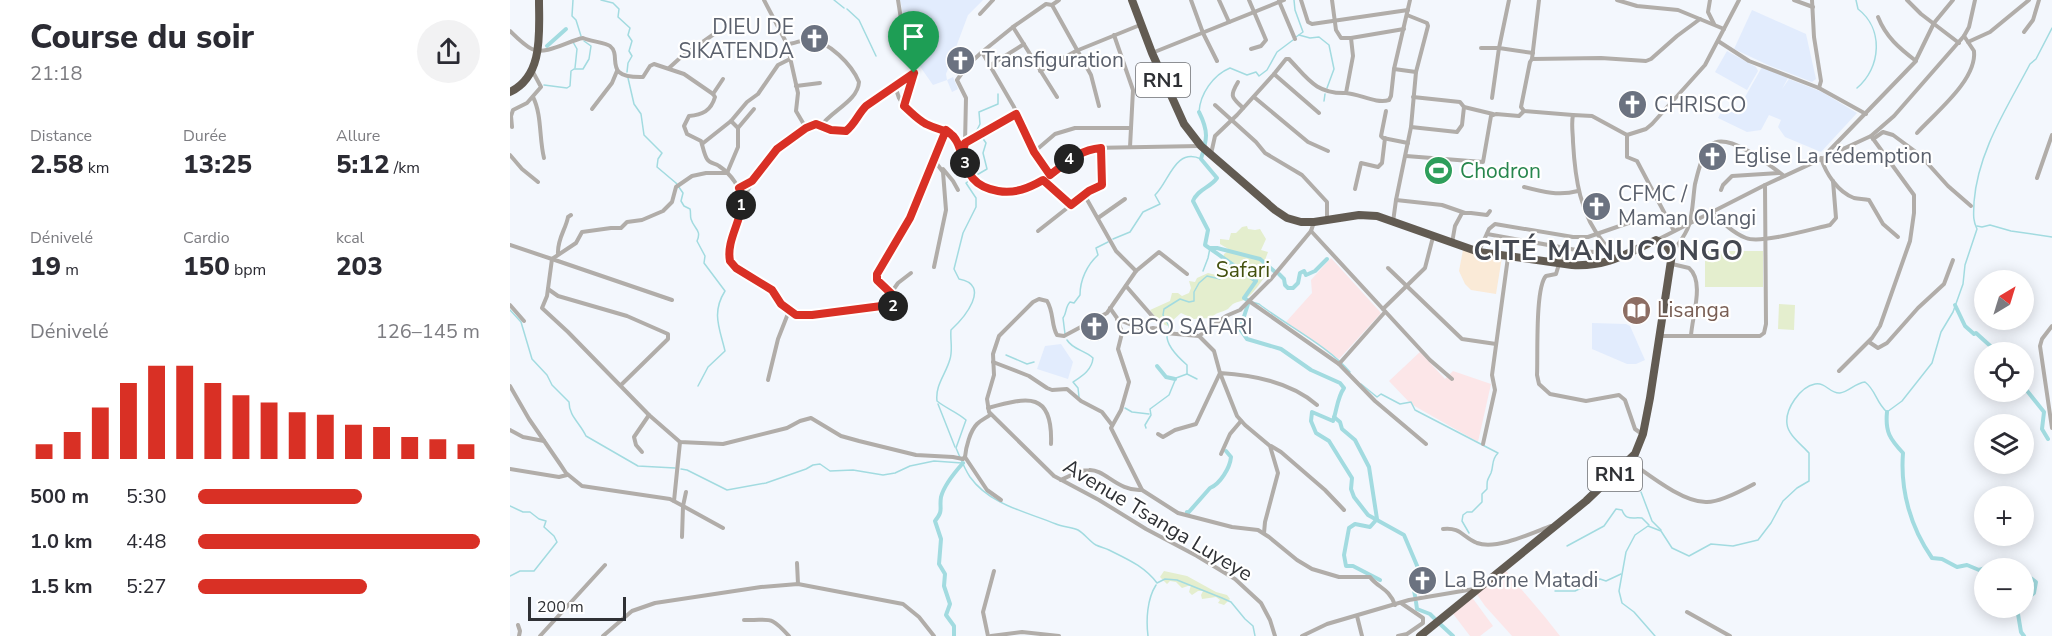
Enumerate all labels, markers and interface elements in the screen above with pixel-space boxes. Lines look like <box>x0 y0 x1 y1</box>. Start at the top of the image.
pin <box>888 11 939 73</box>
place label: DIEU DE SIKATENDA <box>678 13 794 65</box>
text: Course du soir <box>30 15 254 60</box>
button: share <box>417 20 480 83</box>
icon: arrive <box>897 20 930 53</box>
church icon: DIEU DE SIKATENDA <box>799 23 831 55</box>
church icon: Transfiguration <box>945 44 977 76</box>
place label: Transfiguration <box>982 46 1124 74</box>
text: 21:18 <box>30 60 83 87</box>
road number: RN1 <box>1136 63 1190 97</box>
church icon: CHRISCO <box>1617 89 1649 121</box>
place label: CHRISCO <box>1654 91 1746 119</box>
text: Distance <box>30 125 92 147</box>
text: Durée <box>183 125 227 147</box>
text: Allure <box>336 125 380 147</box>
church icon: Eglise La rédemption <box>1697 140 1729 172</box>
place label: Eglise La rédemption <box>1734 142 1932 170</box>
pin: 4 <box>1054 144 1084 174</box>
text: 2.58 <box>30 147 84 182</box>
text: 13:25 <box>183 147 252 182</box>
text: 5:12 <box>336 147 390 182</box>
pin: 3 <box>950 148 980 178</box>
text: 4 <box>1064 148 1074 170</box>
text: 3 <box>960 152 970 174</box>
sports icon: Chodron <box>1423 155 1455 187</box>
text: km <box>84 157 109 179</box>
text: /km <box>390 157 420 179</box>
place label: Chodron <box>1460 157 1541 185</box>
place label: CFMC / Maman Olangi <box>1618 180 1756 232</box>
pin: 1 <box>726 190 756 220</box>
church icon: CFMC / Maman Olangi <box>1581 190 1613 222</box>
text: 1 <box>736 194 746 216</box>
text: Dénivelé <box>30 227 93 249</box>
text: Cardio <box>183 227 230 249</box>
text: kcal <box>336 227 364 249</box>
district label: CITÉ MANUCONGO <box>1474 233 1744 270</box>
text: 19 <box>30 249 61 284</box>
text: 150 <box>183 249 230 284</box>
text: 203 <box>336 249 383 284</box>
park label: Safari <box>1216 256 1270 284</box>
text: m <box>61 259 79 281</box>
text: bpm <box>230 259 266 281</box>
north arrow <box>1974 270 2034 330</box>
map controls <box>1974 270 2034 618</box>
pin: 2 <box>878 291 908 321</box>
library icon: Lisanga <box>1620 294 1652 326</box>
text: 2 <box>888 295 898 317</box>
place label: Lisanga <box>1657 296 1730 324</box>
church icon: CBCO SAFARI <box>1079 311 1111 343</box>
place label: CBCO SAFARI <box>1116 313 1253 341</box>
text: Dénivelé <box>30 318 109 345</box>
text: 126–145 m <box>376 318 480 345</box>
button: locate <box>1974 342 2034 402</box>
button: layers <box>1974 414 2034 474</box>
street label: Avenue Tsanga Luyeye <box>1058 452 1258 588</box>
road number: RN1 <box>1588 457 1642 491</box>
text: 500 m <box>30 483 89 510</box>
text: 5:30 <box>126 483 167 510</box>
button: + <box>1974 486 2034 546</box>
text: 1.0 km <box>30 528 93 555</box>
text: 4:48 <box>126 528 167 555</box>
button: − <box>1974 558 2034 618</box>
church icon: La Borne Matadi <box>1407 564 1439 596</box>
place label: La Borne Matadi <box>1444 566 1599 594</box>
text: 1.5 km <box>30 573 93 600</box>
text: 5:27 <box>126 573 167 600</box>
scale bar <box>528 594 626 622</box>
text: 200 m <box>537 596 584 618</box>

